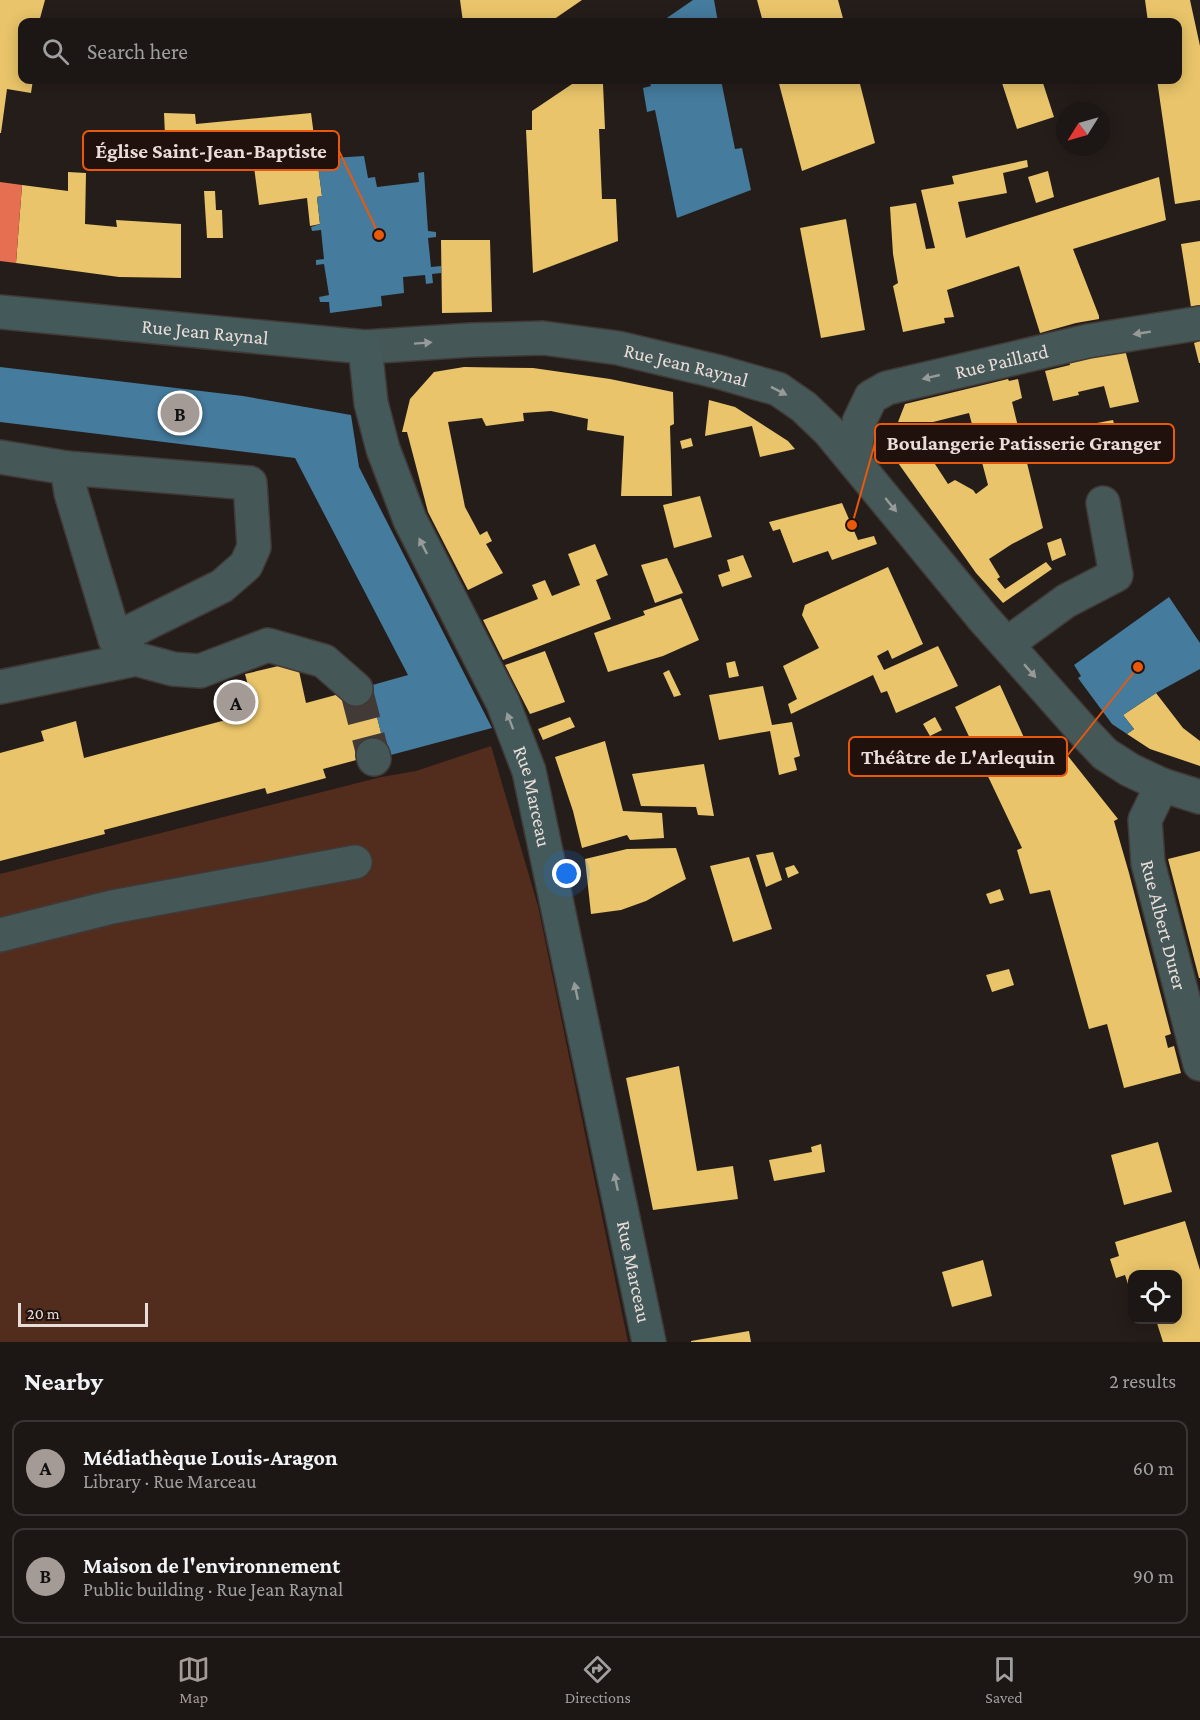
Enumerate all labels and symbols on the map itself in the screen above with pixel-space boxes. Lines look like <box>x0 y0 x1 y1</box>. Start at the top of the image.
north arrow <box>1056 102 1110 156</box>
callout: Église Saint-Jean-Baptiste <box>83 131 339 170</box>
text: Église Saint-Jean-Baptiste <box>95 139 327 163</box>
street label: Rue Jean Raynal <box>141 315 269 349</box>
one-way arrow <box>1133 328 1152 337</box>
one-way arrow <box>414 338 433 347</box>
street label: Rue Jean Raynal <box>622 339 751 391</box>
street label: Rue Paillard <box>953 340 1051 383</box>
one-way arrow <box>922 373 940 383</box>
one-way arrow <box>770 386 788 396</box>
pin: B <box>160 390 200 436</box>
callout: Boulangerie Patisserie Granger <box>875 424 1174 463</box>
text: Boulangerie Patisserie Granger <box>886 431 1162 455</box>
one-way arrow <box>885 498 897 513</box>
one-way arrow <box>419 537 428 554</box>
one-way arrow <box>1023 663 1036 678</box>
pin: A <box>216 680 256 724</box>
one-way arrow <box>504 711 514 729</box>
callout: Théâtre de L'Arlequin <box>849 737 1067 776</box>
street label: Rue Marceau <box>509 743 556 849</box>
text: Théâtre de L'Arlequin <box>861 745 1055 769</box>
street label: Rue Albert Durer <box>1137 857 1191 992</box>
your location <box>552 859 581 888</box>
one-way arrow <box>570 982 580 1000</box>
one-way arrow <box>611 1172 620 1191</box>
street label: Rue Marceau <box>613 1219 656 1325</box>
scale bar <box>18 1300 148 1328</box>

